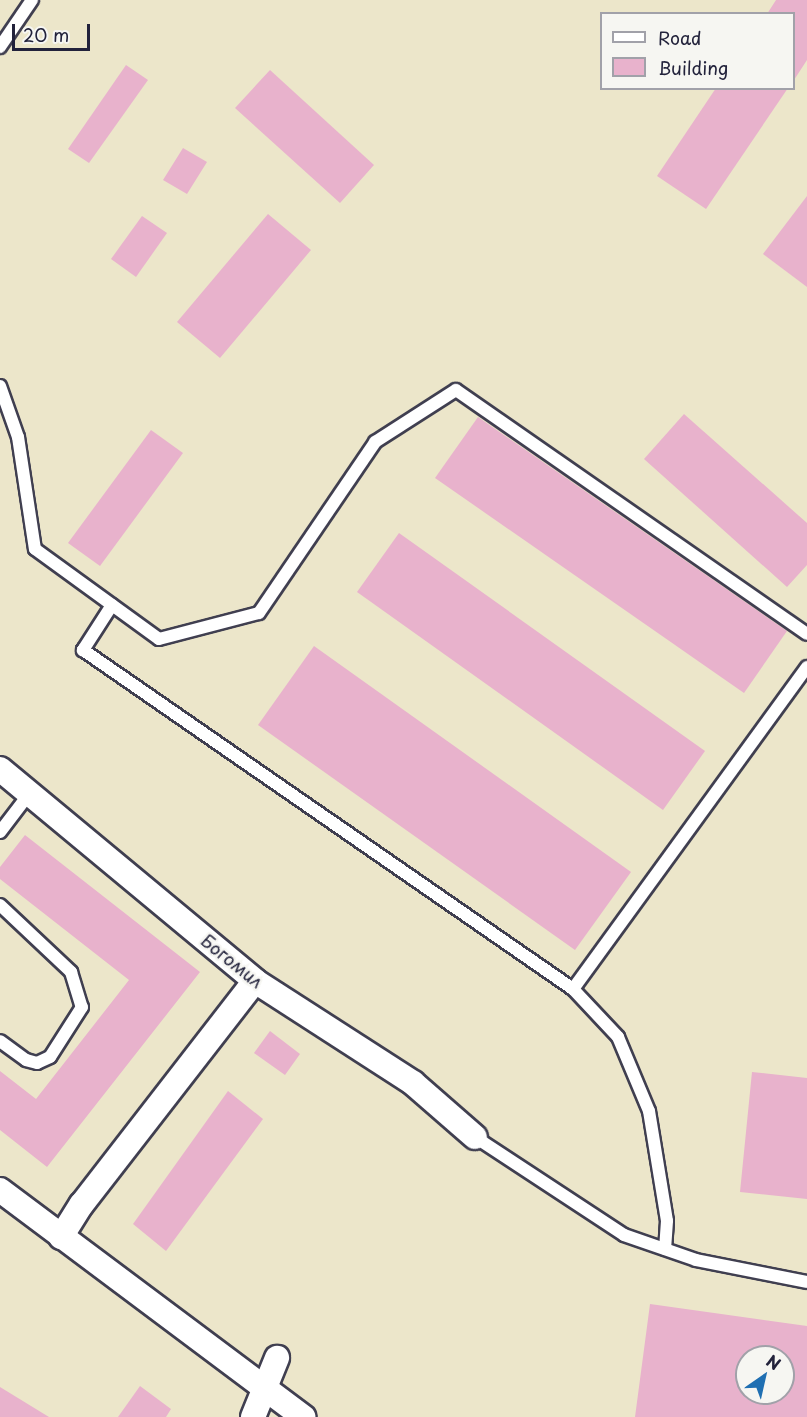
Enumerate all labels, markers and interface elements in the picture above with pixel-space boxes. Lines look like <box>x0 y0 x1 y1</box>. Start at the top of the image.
scale bar <box>15 12 93 50</box>
legend <box>600 12 795 90</box>
text: 20 m <box>23 21 69 48</box>
text: Road <box>658 24 702 51</box>
text: Building <box>658 54 728 81</box>
street label: Богомил <box>197 929 267 993</box>
north arrow <box>735 1345 795 1405</box>
text: N <box>762 1348 786 1375</box>

